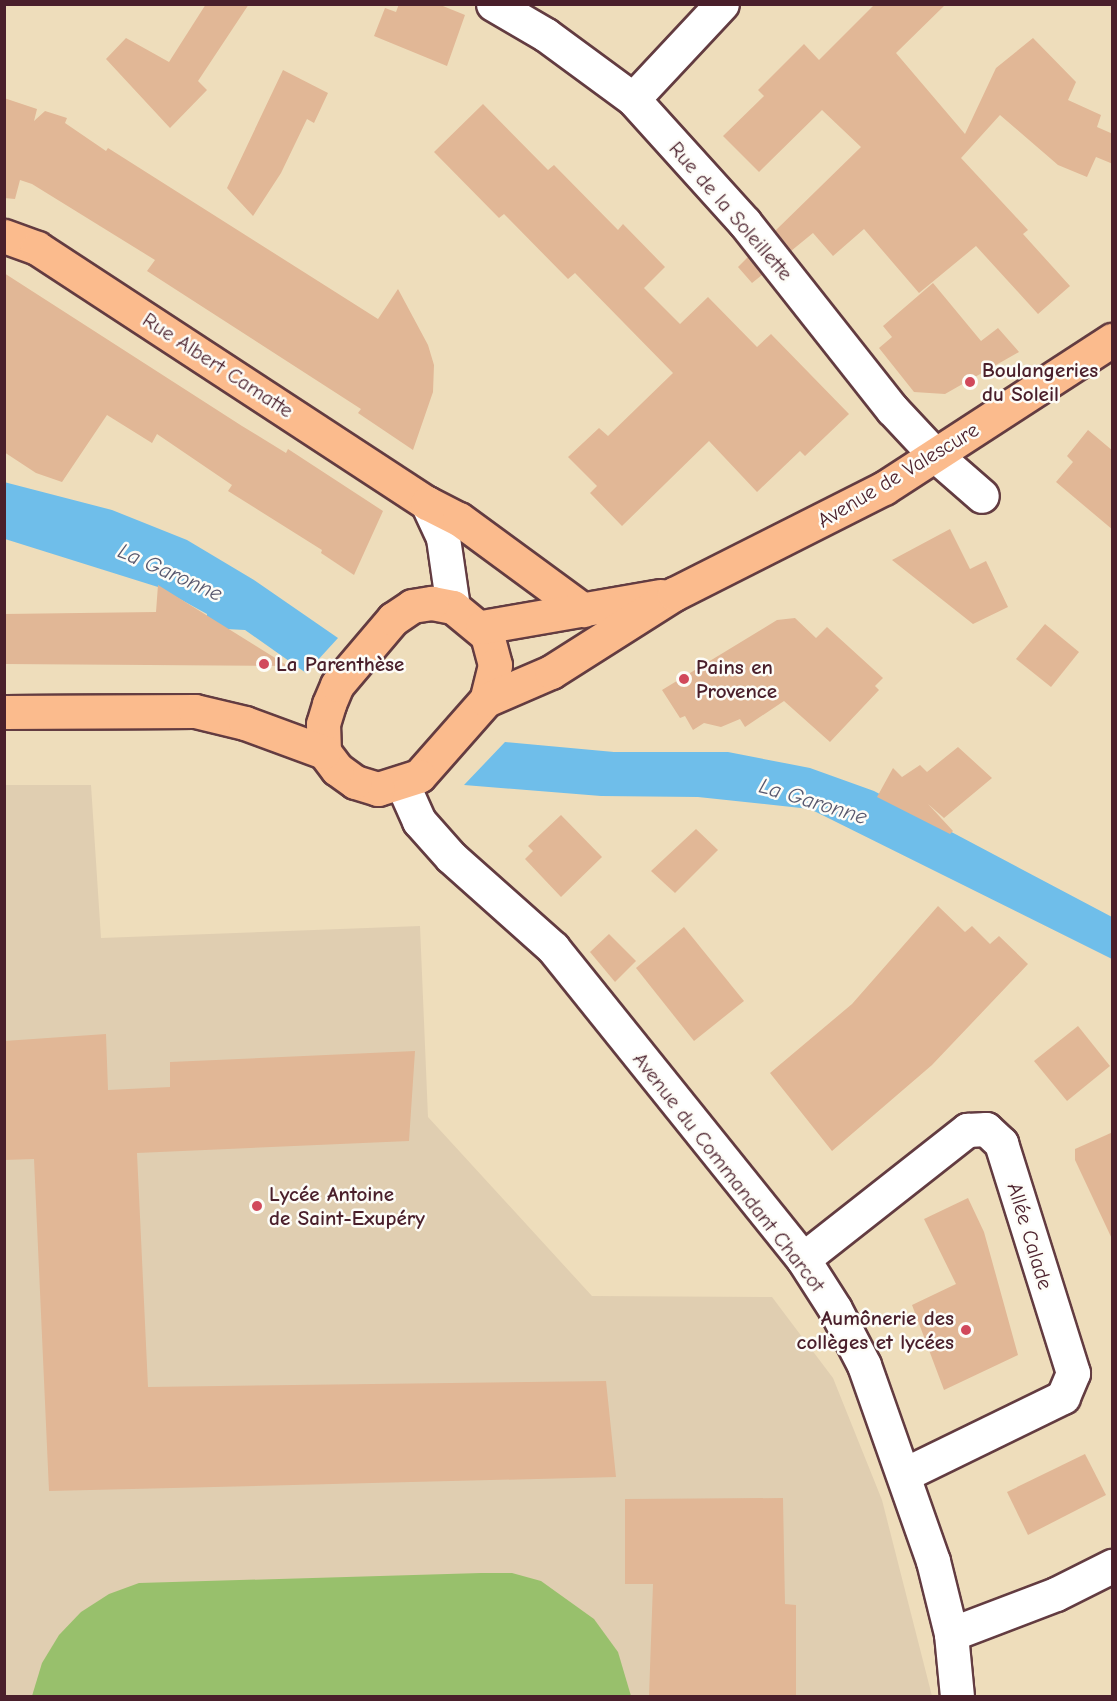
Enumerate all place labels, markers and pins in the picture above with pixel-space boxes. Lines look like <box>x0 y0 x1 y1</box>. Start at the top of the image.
place label: Boulangeries du Soleil <box>982 357 1098 407</box>
marker: Boulangeries du Soleil <box>963 375 977 389</box>
place label: La Parenthèse <box>276 651 404 677</box>
place label: Pains en Provence <box>696 654 777 704</box>
marker: La Parenthèse <box>257 657 271 671</box>
marker: Pains en Provence <box>677 672 691 686</box>
place label: Lycée Antoine de Saint-Exupéry <box>269 1181 425 1231</box>
marker: Lycée Antoine de Saint-Exupéry <box>250 1199 264 1213</box>
place label: Aumônerie des collèges et lycées <box>797 1305 954 1355</box>
marker: Aumônerie des collèges et lycées <box>959 1323 973 1337</box>

